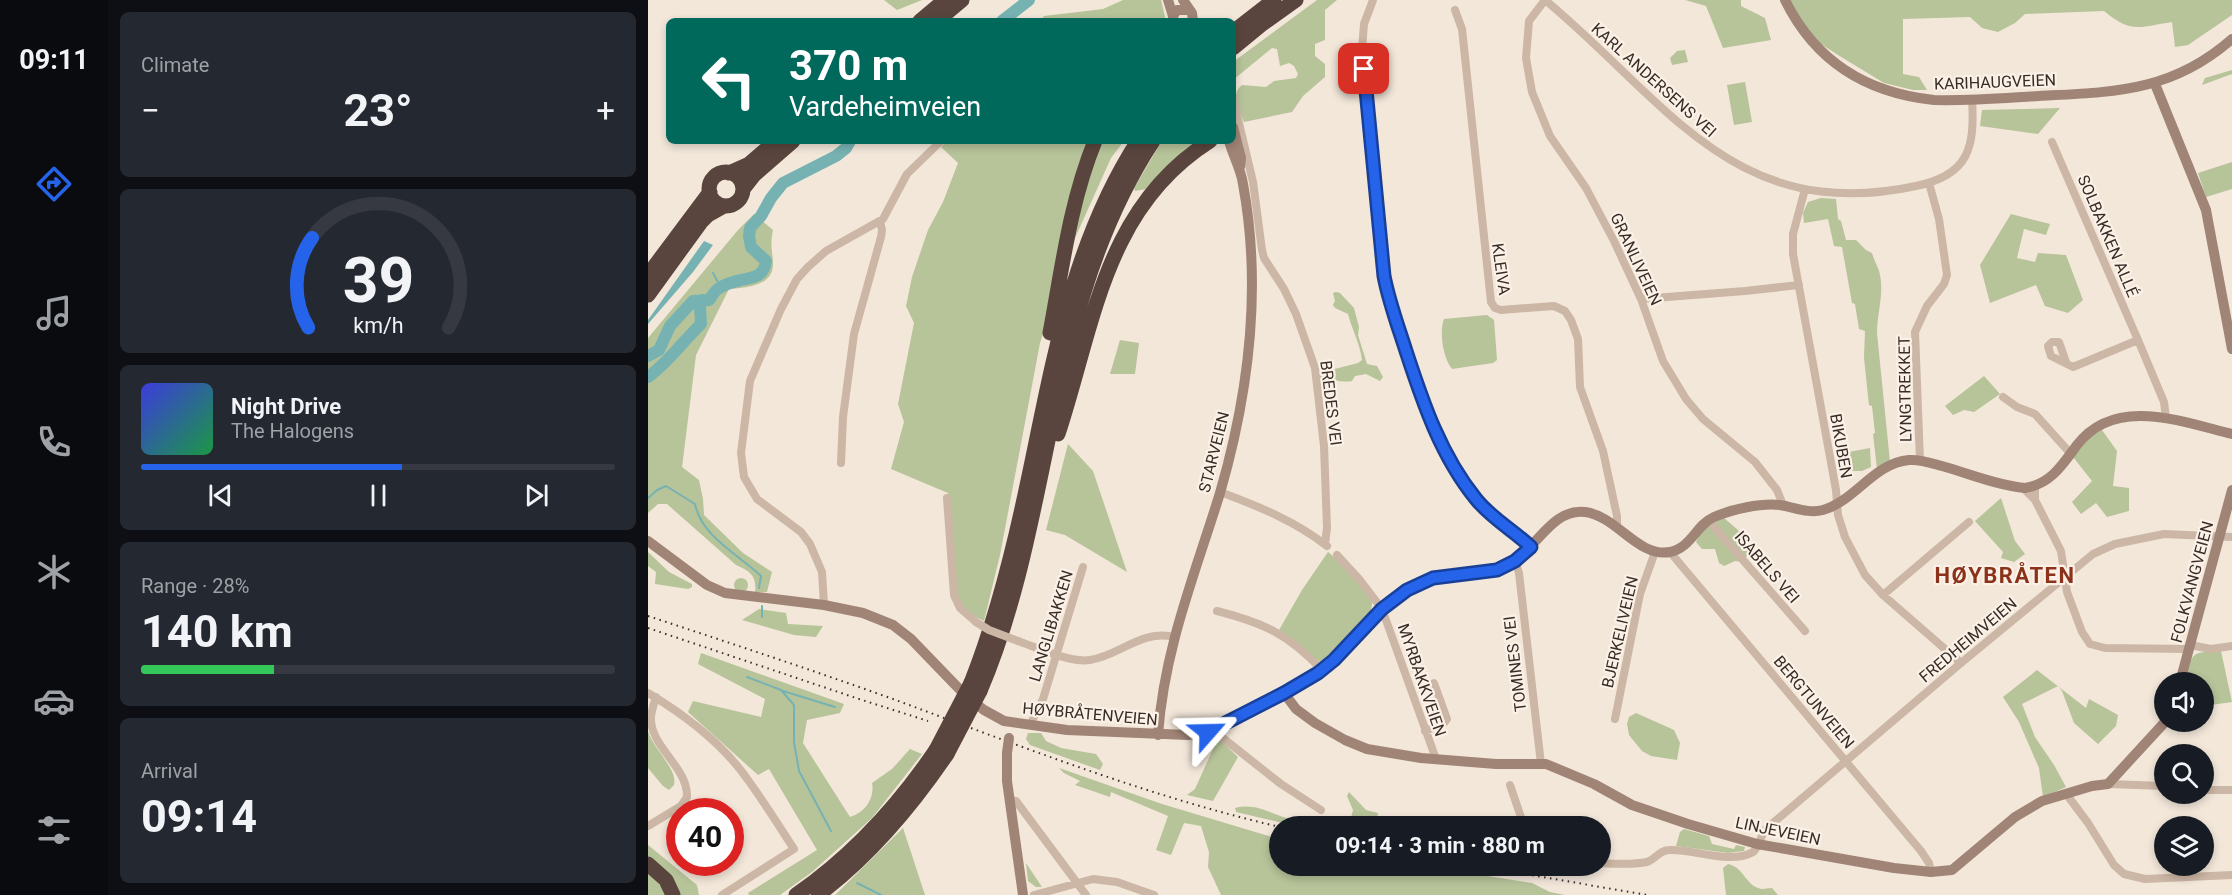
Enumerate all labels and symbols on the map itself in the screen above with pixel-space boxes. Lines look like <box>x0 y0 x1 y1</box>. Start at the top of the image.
street label: KARL ANDERSENS VEI <box>1588 19 1720 141</box>
pin <box>1338 43 1389 94</box>
street label: KARIHAUGVEIEN <box>1934 70 2056 94</box>
street label: SOLBAKKEN ALLÉ <box>2074 172 2142 300</box>
street label: GRANLIVEIEN <box>1606 210 1666 308</box>
street label: KLEIVA <box>1488 242 1514 297</box>
street label: LYNGTREKKET <box>1895 335 1915 442</box>
street label: BREDES VEI <box>1316 359 1346 447</box>
street label: STARVEIEN <box>1195 410 1233 494</box>
street label: BIKUBEN <box>1826 412 1856 480</box>
street label: FOLKVANGVEIEN <box>2167 519 2217 645</box>
street label: ISABELS VEI <box>1731 527 1803 607</box>
district label: HØYBRÅTEN <box>1935 562 2075 588</box>
street label: LANGLIBAKKEN <box>1025 568 1077 684</box>
street label: BJERKELIVEIEN <box>1598 574 1642 690</box>
street label: FREDHEIMVEIEN <box>1915 594 2021 686</box>
street label: TOMINES VEI <box>1500 615 1530 713</box>
street label: MYRBAKKVEIEN <box>1394 621 1450 739</box>
street label: BERGTUNVEIEN <box>1770 652 1858 752</box>
street label: HØYBRÅTENVEIEN <box>1022 698 1158 729</box>
position arrow <box>1176 700 1240 764</box>
speed limit sign: 40 <box>666 798 744 876</box>
street label: LINJEVEIEN <box>1734 813 1822 849</box>

